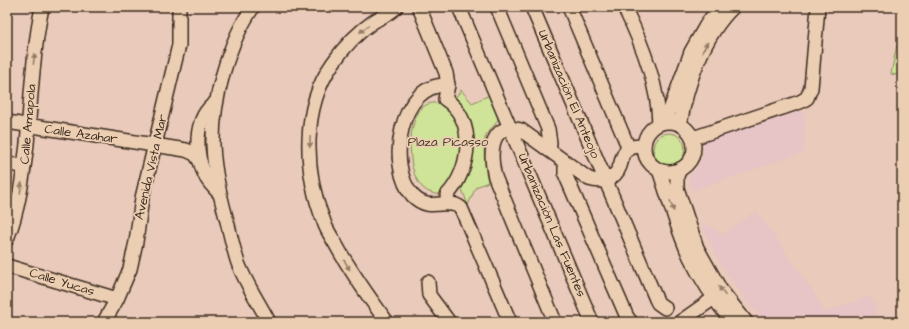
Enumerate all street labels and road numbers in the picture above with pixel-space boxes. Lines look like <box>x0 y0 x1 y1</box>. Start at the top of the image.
street label: Urbanización El Anteojo <box>534 27 605 162</box>
street label: Calle Amapola <box>16 83 41 165</box>
street label: Avenida Vista Mar <box>130 113 172 221</box>
street label: Calle Azahar <box>43 120 119 148</box>
street label: Urbanización Las Fuentes <box>514 150 591 300</box>
street label: Calle Yucas <box>27 264 97 301</box>

